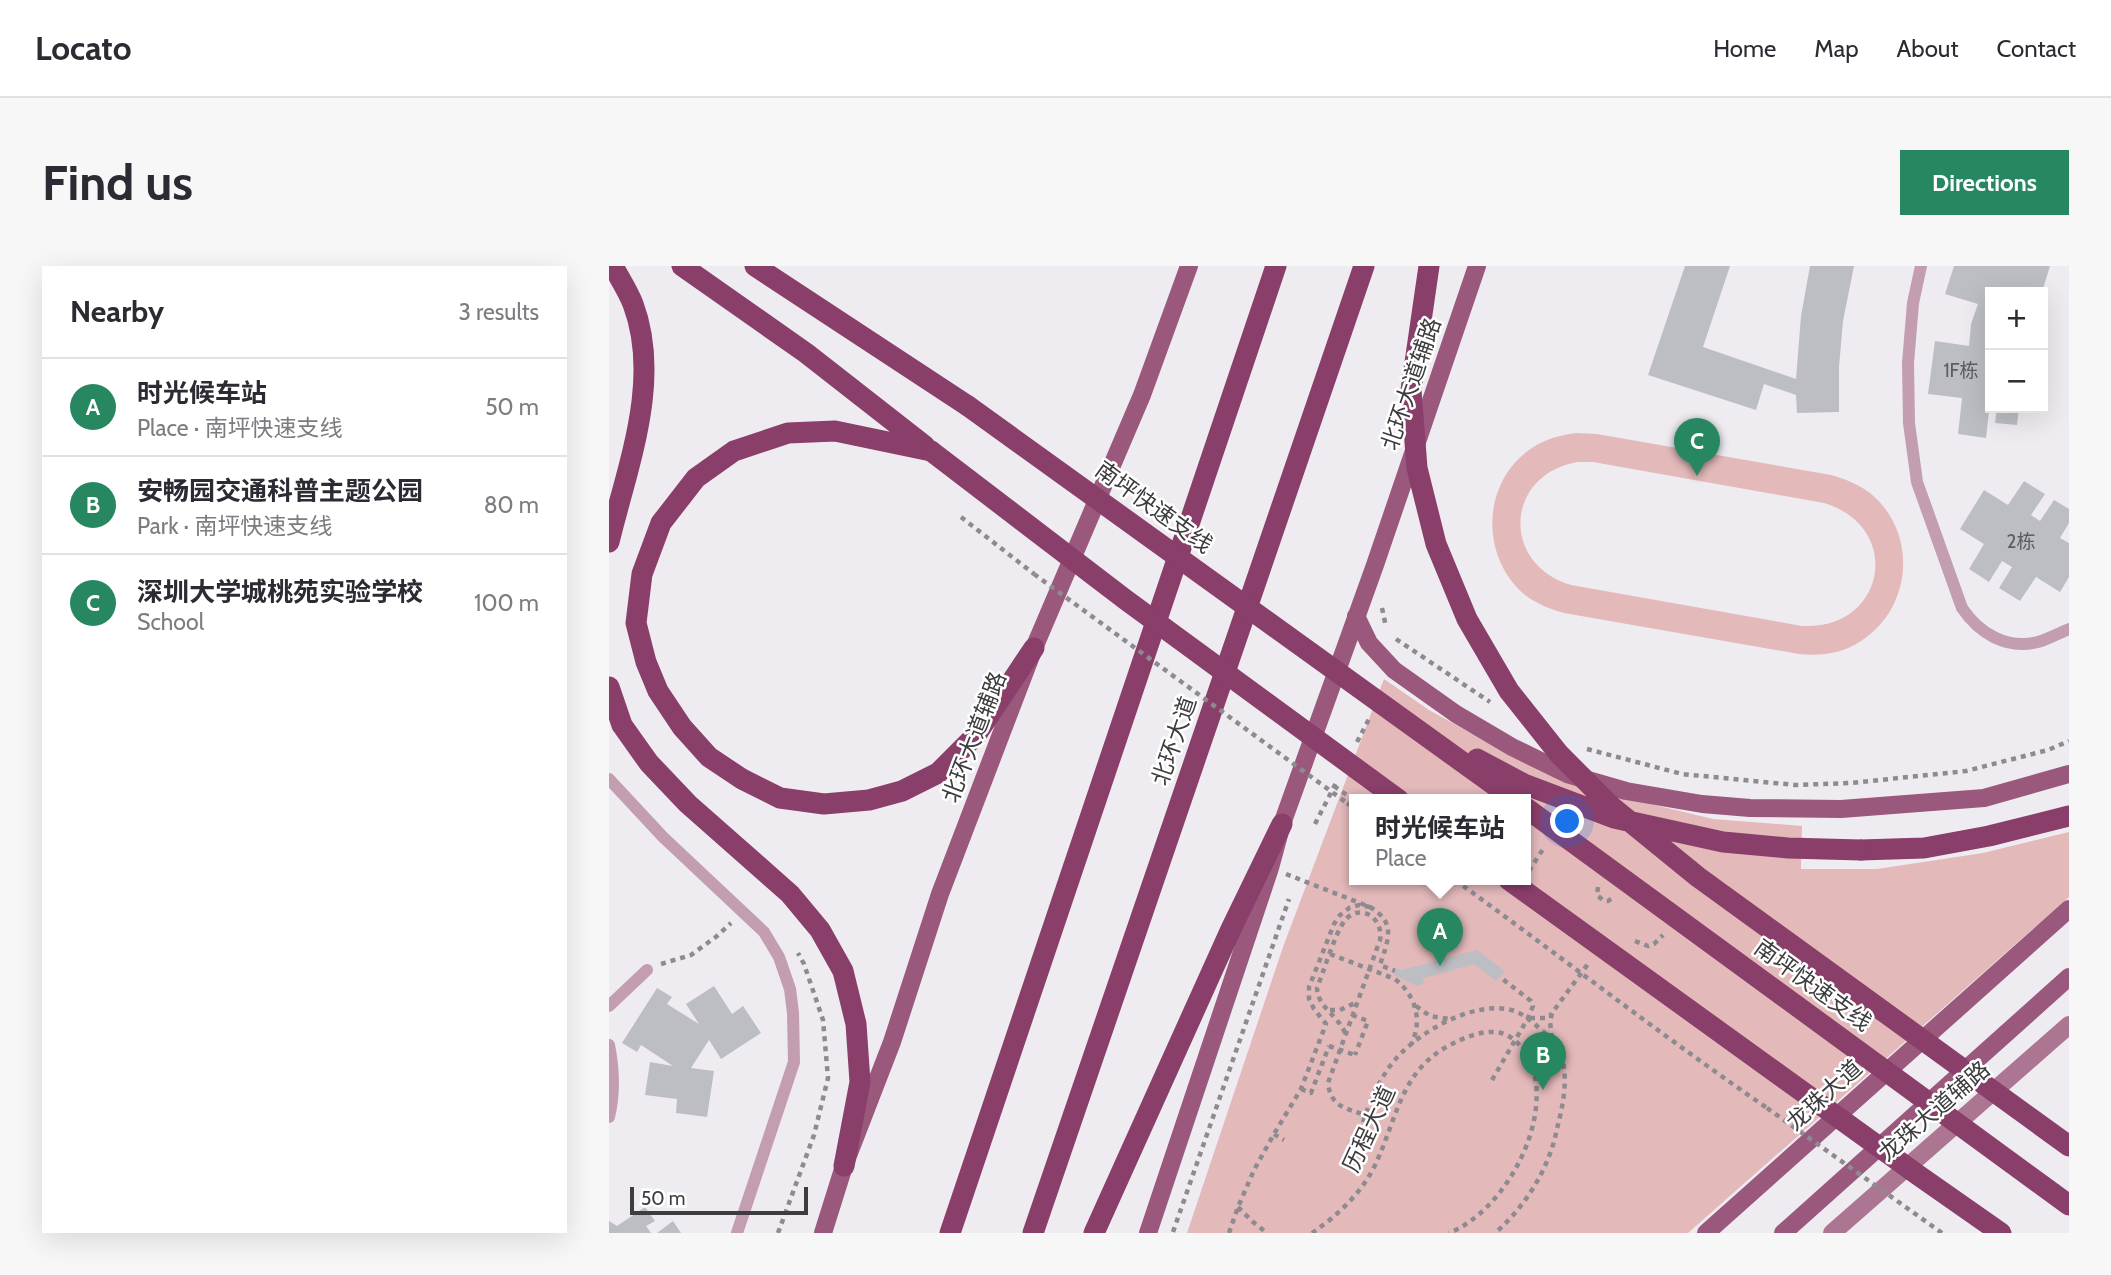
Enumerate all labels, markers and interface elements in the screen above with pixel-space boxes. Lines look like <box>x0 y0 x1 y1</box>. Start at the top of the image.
text: Locato <box>35 28 131 68</box>
text: Home <box>1713 34 1776 63</box>
text: Map <box>1814 34 1859 63</box>
text: About <box>1897 34 1959 63</box>
text: Contact <box>1997 34 2076 63</box>
button: Directions <box>1900 150 2069 215</box>
text: Find us <box>42 153 193 212</box>
map controls <box>1985 287 2048 413</box>
button: + <box>1985 287 2048 350</box>
text: Nearby <box>70 293 164 330</box>
text: 3 results <box>458 298 539 326</box>
street label: 北环大道辅路 <box>1375 314 1447 454</box>
button: − <box>1985 350 2048 413</box>
house number: 1F栋 <box>1943 359 1979 382</box>
text: 时光候车站 <box>137 377 267 409</box>
text: A <box>86 393 100 421</box>
text: 50 m <box>485 393 539 421</box>
text: Place · 南坪快速支线 <box>137 414 342 442</box>
pin: C <box>1674 418 1720 476</box>
street label: 南坪快速支线 <box>1090 455 1218 559</box>
text: 安畅园交通科普主题公园 <box>137 475 423 507</box>
text: B <box>86 491 100 519</box>
text: 80 m <box>484 491 539 519</box>
text: Park · 南坪快速支线 <box>137 512 332 540</box>
house number: 2栋 <box>2007 530 2035 553</box>
text: 深圳大学城桃苑实验学校 <box>137 576 423 608</box>
text: C <box>86 589 100 617</box>
text: 100 m <box>474 589 539 617</box>
text: School <box>137 608 204 636</box>
street label: 北环大道辅路 <box>936 668 1012 806</box>
street label: 北环大道 <box>1146 693 1202 789</box>
popup <box>1349 794 1531 885</box>
your location <box>1550 804 1584 838</box>
text: 时光候车站 <box>1375 812 1505 844</box>
text: Place <box>1375 844 1427 872</box>
pin: A <box>1417 908 1463 966</box>
street label: 南坪快速支线 <box>1749 933 1877 1037</box>
pin: B <box>1520 1032 1566 1090</box>
street label: 龙珠大道 <box>1780 1054 1868 1136</box>
street label: 龙珠大道辅路 <box>1873 1055 1995 1167</box>
street label: 历程大道 <box>1337 1081 1401 1177</box>
scale bar <box>630 1184 809 1216</box>
text: 50 m <box>641 1187 685 1210</box>

